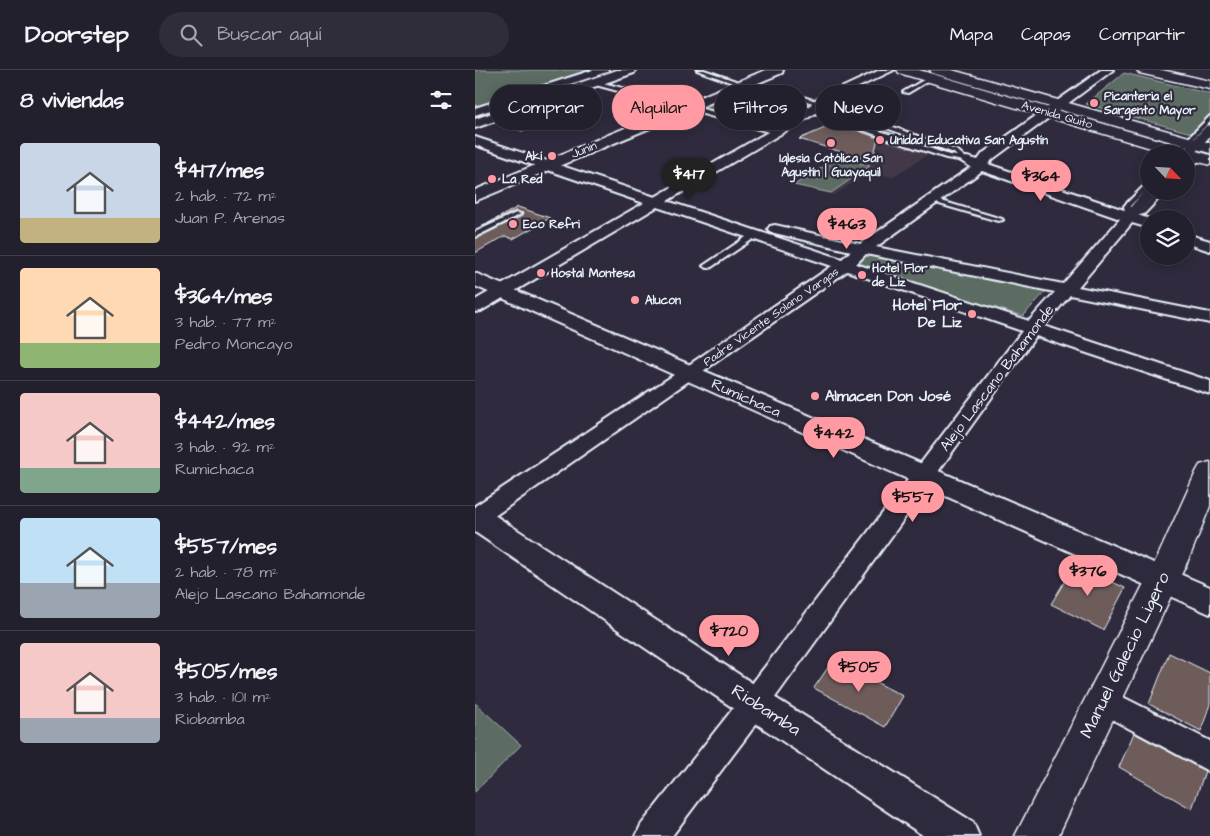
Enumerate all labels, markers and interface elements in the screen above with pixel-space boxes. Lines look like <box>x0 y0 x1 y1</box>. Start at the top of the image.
search box <box>159 12 509 57</box>
text: Doorstep <box>25 18 129 52</box>
icon: search <box>177 21 205 49</box>
text: Buscar aquí <box>217 21 321 48</box>
text: Mapa <box>950 22 993 47</box>
text: Capas <box>1021 22 1071 47</box>
text: Compartir <box>1099 22 1185 47</box>
chip: Comprar <box>490 85 602 130</box>
chip: Alquilar <box>612 85 705 130</box>
chip: Filtros <box>715 85 806 130</box>
chip: Nuevo <box>816 85 901 130</box>
text: 8 viviendas <box>20 86 124 115</box>
icon: filters <box>427 86 455 114</box>
place label: Picanteria el Sargento Mayor <box>1103 88 1196 121</box>
street label: Avenida Quito <box>1019 97 1095 133</box>
marker: Picanteria el Sargento Mayor <box>1088 97 1100 109</box>
place label: Unidad Educativa San Agustín <box>889 132 1048 151</box>
marker: Unidad Educativa San Agustín <box>874 134 886 146</box>
street label: Junín <box>569 137 599 163</box>
marker: Iglesia Católica San Agustín | Guayaquil <box>825 137 837 149</box>
north arrow <box>1140 145 1195 200</box>
map controls <box>1140 145 1195 265</box>
place label: Akí <box>525 148 543 165</box>
marker: Akí <box>546 150 558 162</box>
place label: Iglesia Católica San Agustín | Guayaquil <box>779 150 883 183</box>
text: $417/mes <box>175 156 264 185</box>
pin: $417 <box>659 158 719 200</box>
pin: $364 <box>1011 160 1071 202</box>
icon: home <box>60 163 120 223</box>
text: $417 <box>673 163 705 185</box>
text: $364 <box>1022 165 1060 187</box>
place label: La Red <box>502 171 543 188</box>
marker: La Red <box>486 173 498 185</box>
text: 2 hab. · 72 m² <box>175 185 277 207</box>
text: Juan P. Arenas <box>175 207 285 229</box>
pin: $463 <box>817 208 877 250</box>
button: layers <box>1140 210 1195 265</box>
text: $463 <box>828 213 866 235</box>
place label: Eco Refri <box>523 216 580 233</box>
marker: Eco Refri <box>507 218 519 230</box>
place label: Hotel Flor de Liz <box>871 260 928 291</box>
street label: Padre Vicente Solano Vargas <box>700 264 843 371</box>
place label: Hostal Montesa <box>551 265 636 282</box>
marker: Hostal Montesa <box>535 267 547 279</box>
marker: Hotel Flor de Liz <box>856 269 868 281</box>
text: $364/mes <box>175 282 273 311</box>
icon: home <box>60 288 120 348</box>
place label: Alucon <box>645 292 681 309</box>
marker: Alucon <box>629 294 641 306</box>
place label: Hotel Flor De Liz <box>892 295 963 333</box>
street label: Alejo Lascano Bahamonde <box>935 300 1059 456</box>
marker: Hotel Flor De Liz <box>966 308 978 320</box>
text: 3 hab. · 77 m² <box>175 311 276 333</box>
text: Pedro Moncayo <box>175 333 293 355</box>
street label: Rumichaca <box>708 373 784 423</box>
place label: Almacen Don José <box>825 386 951 407</box>
marker: Almacen Don José <box>809 390 821 402</box>
text: $442/mes <box>175 407 275 436</box>
icon: home <box>60 413 120 473</box>
pin: $442 <box>804 416 864 459</box>
text: $442 <box>814 422 854 444</box>
text: 3 hab. · 92 m² <box>175 436 275 458</box>
text: Rumichaca <box>175 458 254 480</box>
pin: $557 <box>883 480 943 523</box>
text: $557 <box>892 486 934 508</box>
text: $557/mes <box>175 532 277 561</box>
icon: home <box>60 538 120 598</box>
pin: $376 <box>1058 554 1118 597</box>
text: $376 <box>1070 560 1106 582</box>
text: 2 hab. · 78 m² <box>175 561 278 583</box>
street label: Manuel Galecio Ligero <box>1074 568 1177 743</box>
text: Alejo Lascano Bahamonde <box>175 583 365 605</box>
pin: $720 <box>699 614 759 657</box>
text: $720 <box>710 620 748 642</box>
pin: $505 <box>829 650 889 693</box>
text: $505 <box>838 656 880 678</box>
text: $505/mes <box>175 657 277 686</box>
icon: home <box>60 663 120 723</box>
street label: Riobamba <box>726 678 806 742</box>
text: 3 hab. · 101 m² <box>175 686 271 708</box>
text: Riobamba <box>175 708 245 730</box>

